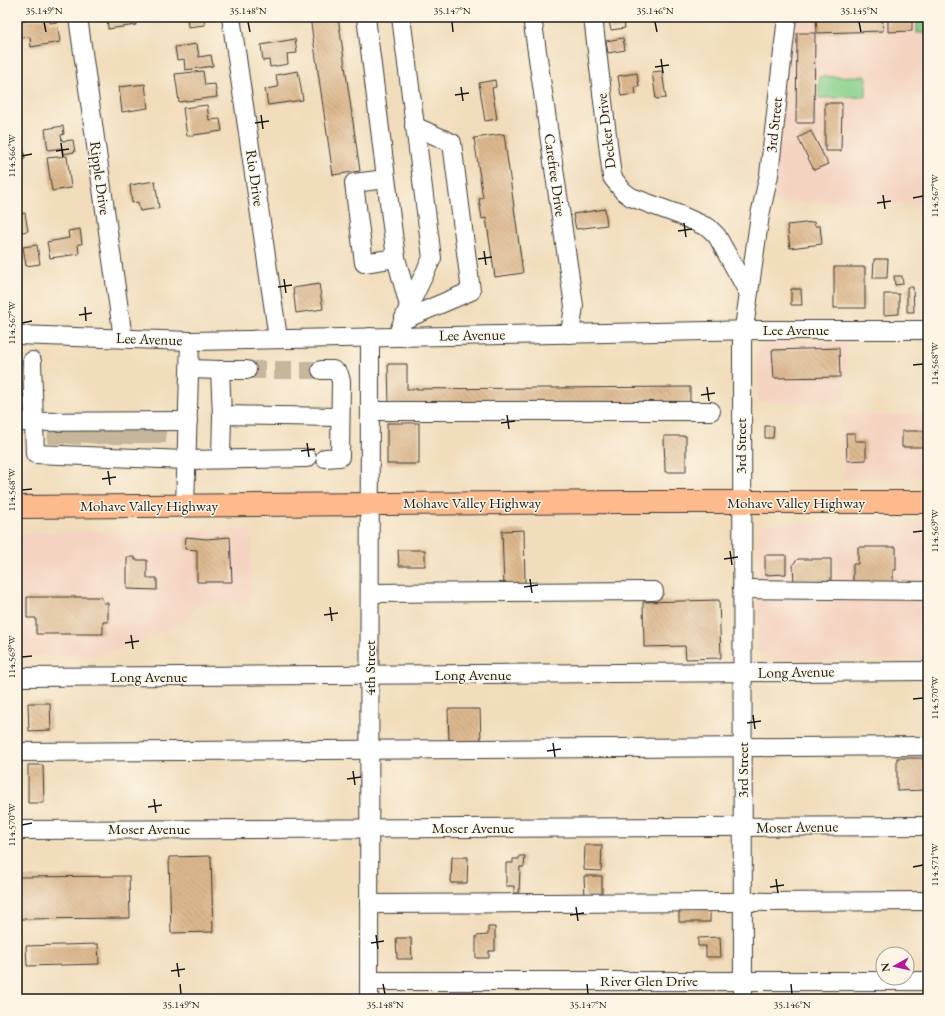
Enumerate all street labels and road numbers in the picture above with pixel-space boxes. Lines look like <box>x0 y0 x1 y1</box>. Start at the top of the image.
street label: Decker Drive <box>591 92 620 170</box>
street label: 3rd Street <box>761 96 786 154</box>
street label: Carefree Drive <box>540 132 571 218</box>
street label: Ripple Drive <box>86 140 115 216</box>
street label: Rio Drive <box>242 148 269 208</box>
street label: Lee Avenue <box>763 320 829 339</box>
street label: Lee Avenue <box>439 324 505 345</box>
street label: Lee Avenue <box>116 328 183 349</box>
street label: 3rd Street <box>731 418 750 474</box>
street label: Mohave Valley Highway <box>403 493 542 512</box>
street label: Mohave Valley Highway <box>727 493 866 512</box>
street label: Mohave Valley Highway <box>80 496 219 515</box>
street label: 4th Street <box>360 640 379 696</box>
street label: Long Avenue <box>757 661 835 682</box>
street label: Long Avenue <box>435 665 511 684</box>
street label: Long Avenue <box>111 667 187 686</box>
street label: 3rd Street <box>733 742 752 798</box>
street label: Moser Avenue <box>756 816 838 837</box>
street label: Moser Avenue <box>432 818 514 837</box>
street label: Moser Avenue <box>108 819 190 838</box>
street label: River Glen Drive <box>600 971 698 990</box>

